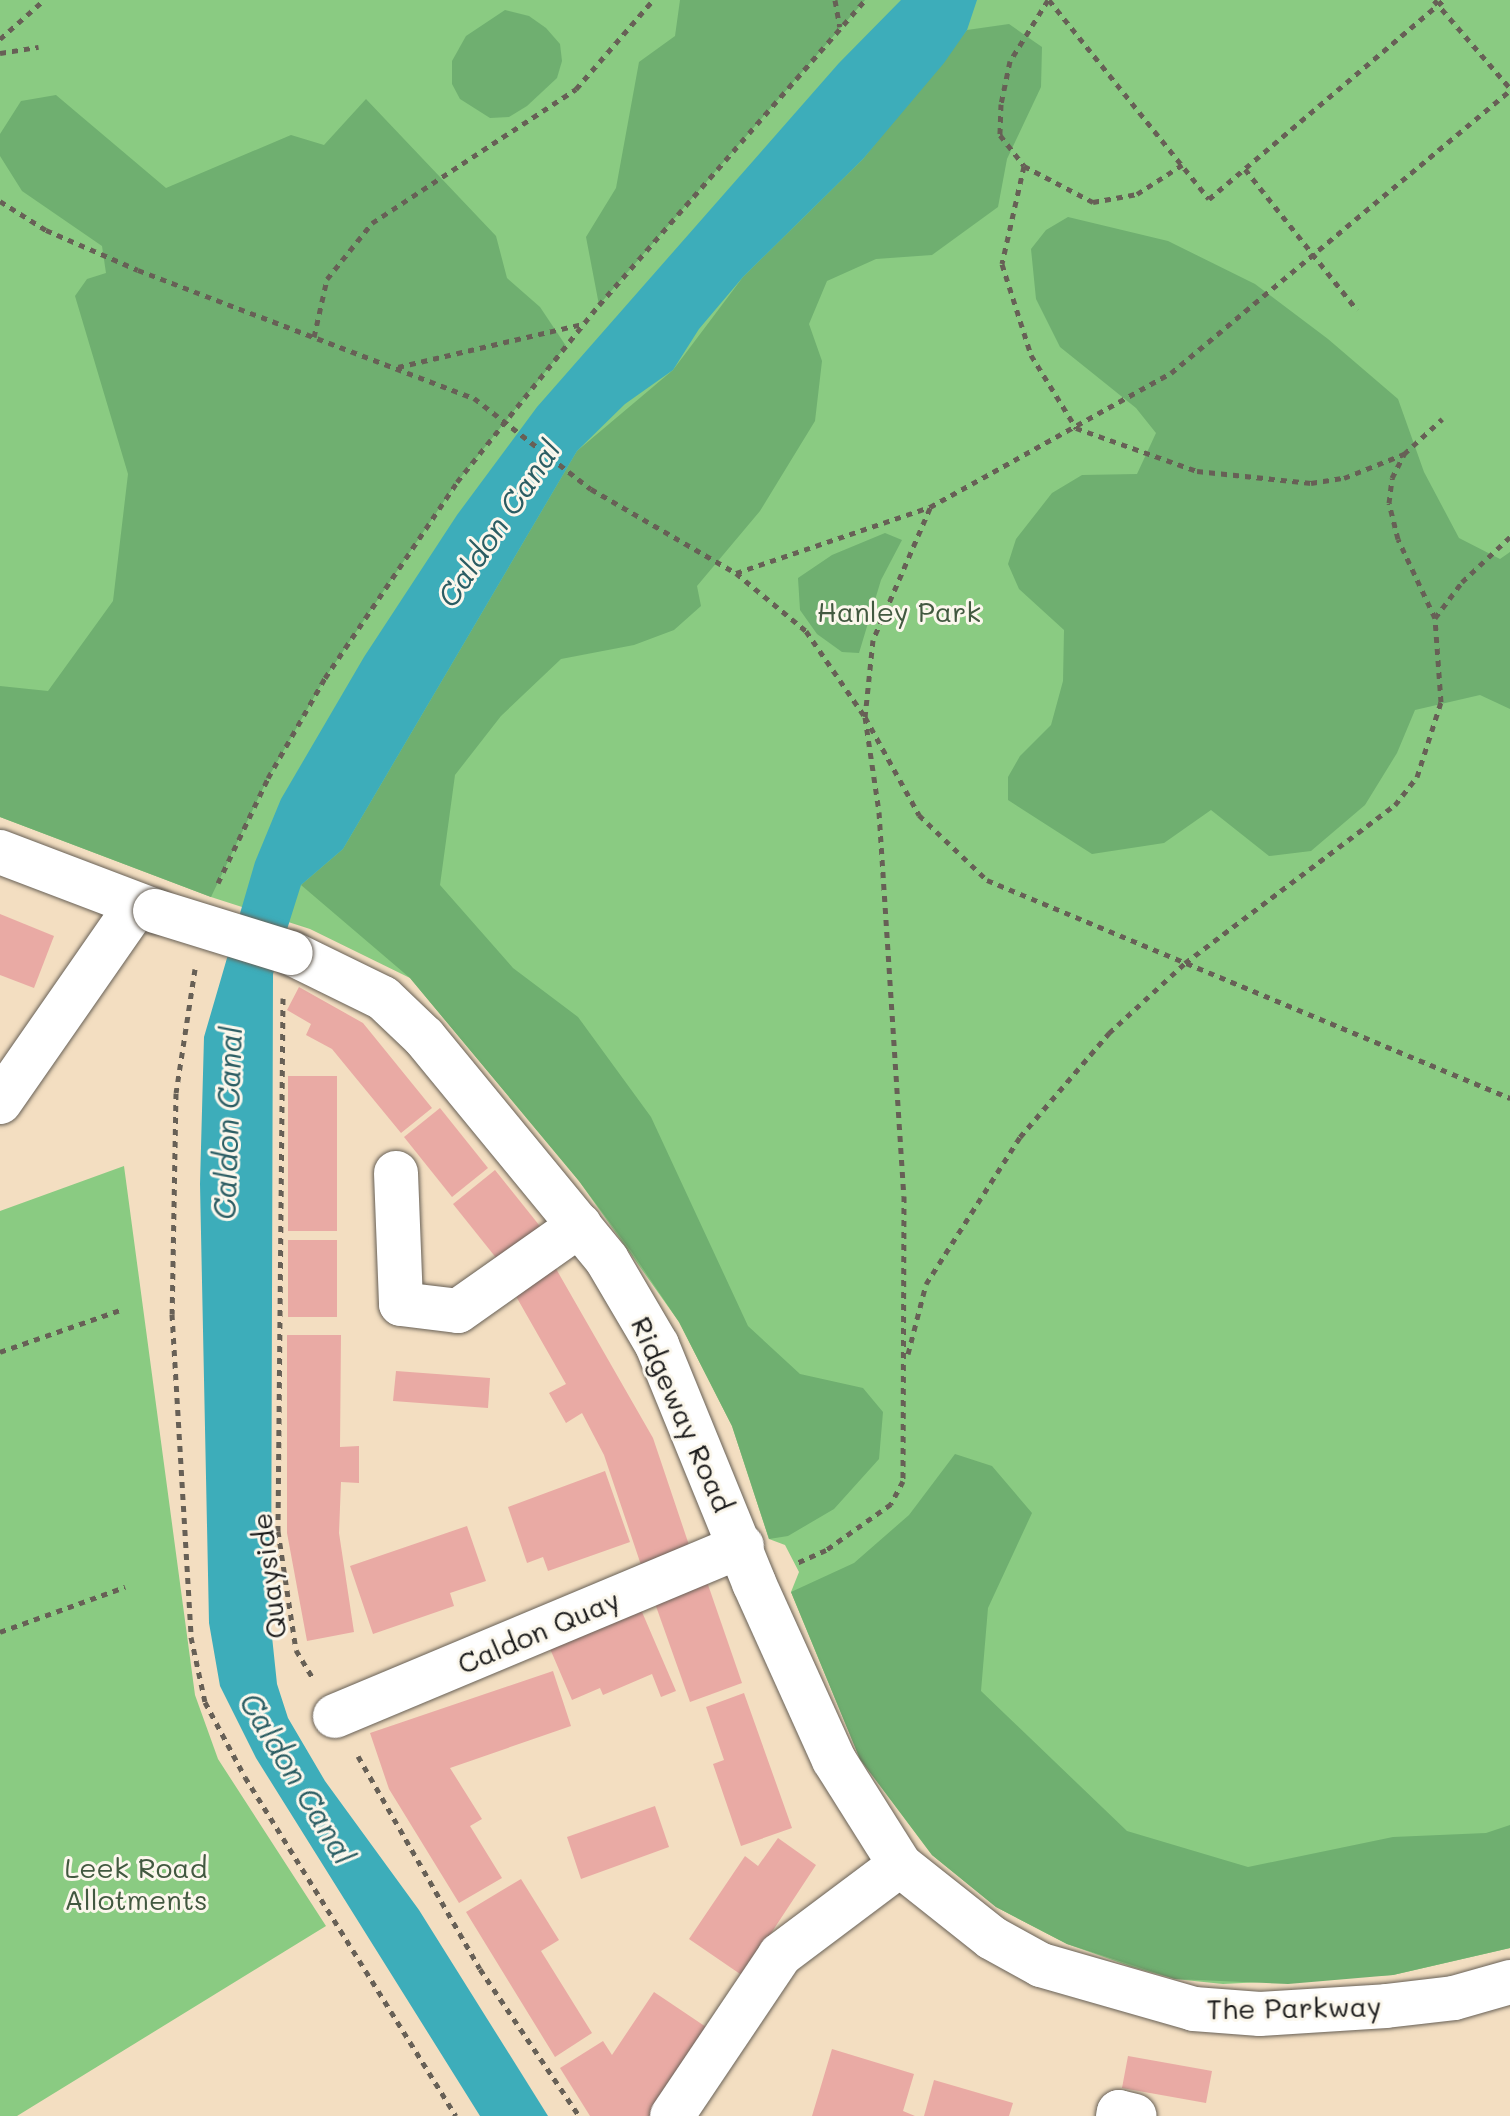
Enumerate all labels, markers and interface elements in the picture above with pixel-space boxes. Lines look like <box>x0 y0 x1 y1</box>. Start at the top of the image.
water label: Caldon Canal <box>429 433 567 613</box>
park label: Hanley Park <box>817 594 981 628</box>
water label: Caldon Canal <box>206 1026 248 1220</box>
street label: Ridgeway Road <box>625 1311 741 1517</box>
street label: Quayside <box>244 1511 292 1641</box>
street label: Caldon Quay <box>452 1582 624 1680</box>
water label: Caldon Canal <box>233 1686 363 1870</box>
park label: Leek Road Allotments <box>64 1850 208 1916</box>
street label: The Parkway <box>1206 1989 1382 2025</box>

